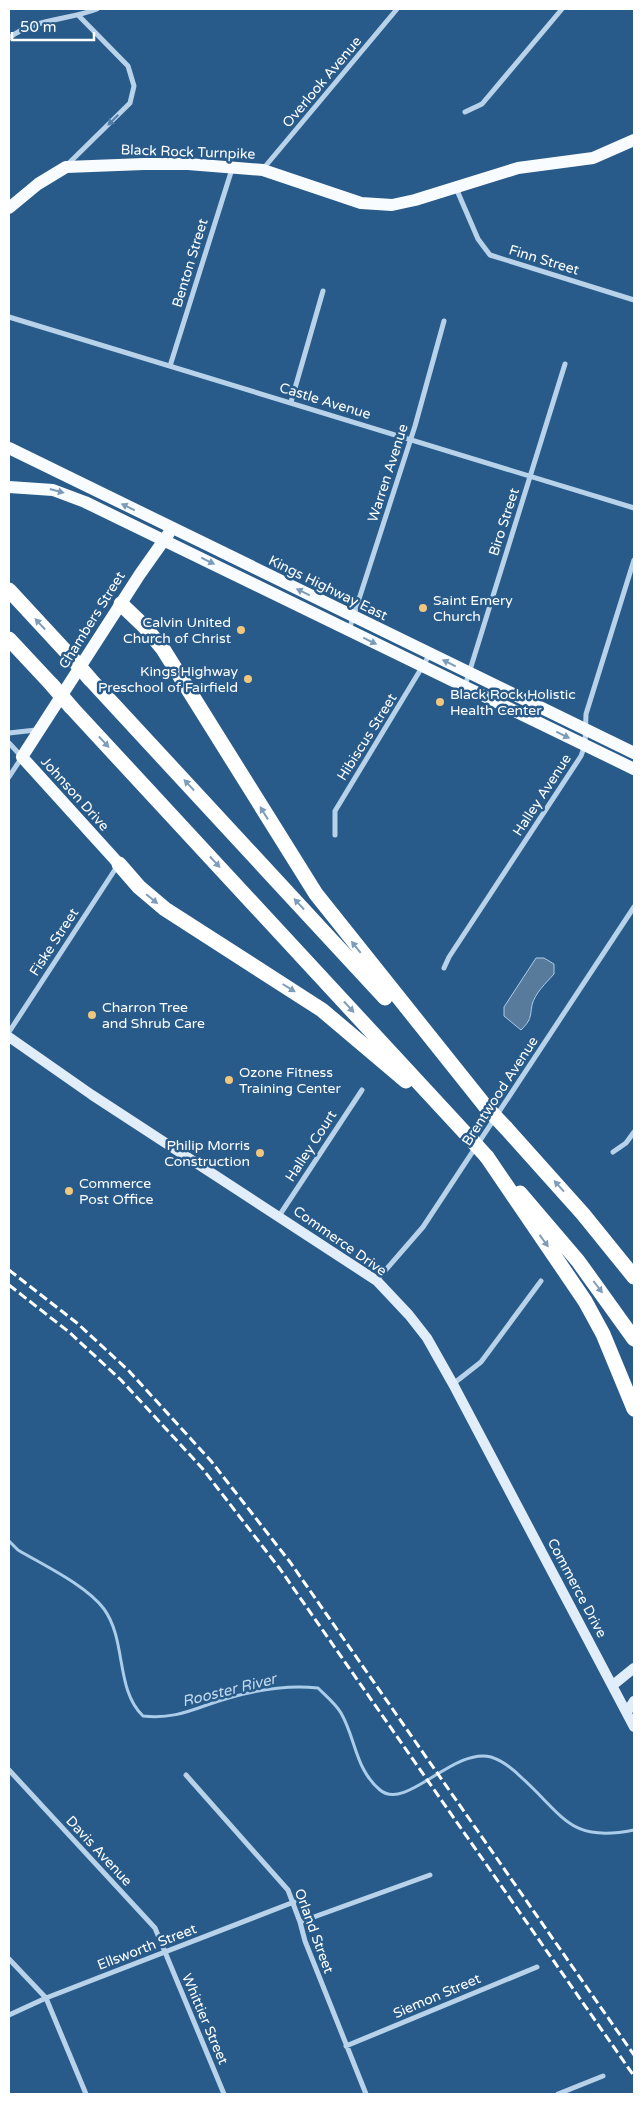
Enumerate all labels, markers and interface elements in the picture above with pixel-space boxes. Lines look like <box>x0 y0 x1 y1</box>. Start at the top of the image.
scale bar <box>12 10 95 42</box>
text: 50 m <box>20 18 57 36</box>
street label: Overlook Avenue <box>279 33 365 131</box>
one-way arrow <box>107 113 119 125</box>
street label: Black Rock Turnpike <box>120 141 256 163</box>
street label: Benton Street <box>168 216 212 309</box>
street label: Finn Street <box>507 241 582 279</box>
street label: Castle Avenue <box>277 379 373 423</box>
street label: Warren Avenue <box>364 422 412 524</box>
street label: Biro Street <box>485 485 523 558</box>
one-way arrow <box>50 488 65 496</box>
one-way arrow <box>121 503 136 511</box>
street label: Kings Highway East <box>266 552 391 624</box>
one-way arrow <box>201 558 215 566</box>
street label: Chambers Street <box>55 568 129 672</box>
one-way arrow <box>296 588 310 596</box>
place label: Saint Emery Church <box>433 592 513 625</box>
marker: Saint Emery Church <box>417 602 429 614</box>
place label: Calvin United Church of Christ <box>123 614 232 647</box>
one-way arrow <box>34 618 46 630</box>
marker: Calvin United Church of Christ <box>235 624 247 636</box>
one-way arrow <box>363 637 377 645</box>
one-way arrow <box>442 659 456 667</box>
place label: Kings Highway Preschool of Fairfield <box>98 663 238 696</box>
marker: Kings Highway Preschool of Fairfield <box>242 673 254 685</box>
place label: Black Rock Holistic Health Center <box>450 686 576 719</box>
street label: Hibiscus Street <box>333 690 401 784</box>
marker: Black Rock Holistic Health Center <box>434 696 446 708</box>
one-way arrow <box>556 731 570 739</box>
one-way arrow <box>99 736 110 749</box>
street label: Halley Avenue <box>509 751 575 839</box>
street label: Johnson Drive <box>37 753 113 835</box>
one-way arrow <box>183 779 194 791</box>
one-way arrow <box>260 807 269 820</box>
one-way arrow <box>209 855 221 867</box>
one-way arrow <box>146 894 159 905</box>
one-way arrow <box>293 899 305 911</box>
street label: Fiske Street <box>26 904 83 979</box>
one-way arrow <box>351 941 362 954</box>
one-way arrow <box>282 983 295 993</box>
place label: Charron Tree and Shrub Care <box>102 999 205 1032</box>
one-way arrow <box>343 1000 355 1012</box>
marker: Charron Tree and Shrub Care <box>86 1009 98 1021</box>
street label: Brentwood Avenue <box>458 1033 542 1149</box>
place label: Ozone Fitness Training Center <box>239 1064 341 1097</box>
marker: Ozone Fitness Training Center <box>223 1074 235 1086</box>
street label: Halley Court <box>282 1107 341 1185</box>
place label: Philip Morris Construction <box>164 1137 250 1170</box>
marker: Philip Morris Construction <box>254 1147 266 1159</box>
place label: Commerce Post Office <box>79 1175 154 1208</box>
one-way arrow <box>553 1179 564 1192</box>
marker: Commerce Post Office <box>63 1185 75 1197</box>
street label: Commerce Drive <box>290 1202 390 1280</box>
one-way arrow <box>539 1234 549 1248</box>
one-way arrow <box>593 1280 603 1294</box>
street label: Commerce Drive <box>544 1535 610 1641</box>
water label: Rooster River <box>180 1669 280 1710</box>
street label: Davis Avenue <box>62 1812 136 1890</box>
street label: Orland Street <box>291 1886 337 1976</box>
street label: Ellsworth Street <box>95 1920 200 1974</box>
street label: Siemon Street <box>391 1970 484 2022</box>
street label: Whittier Street <box>178 1971 232 2068</box>

